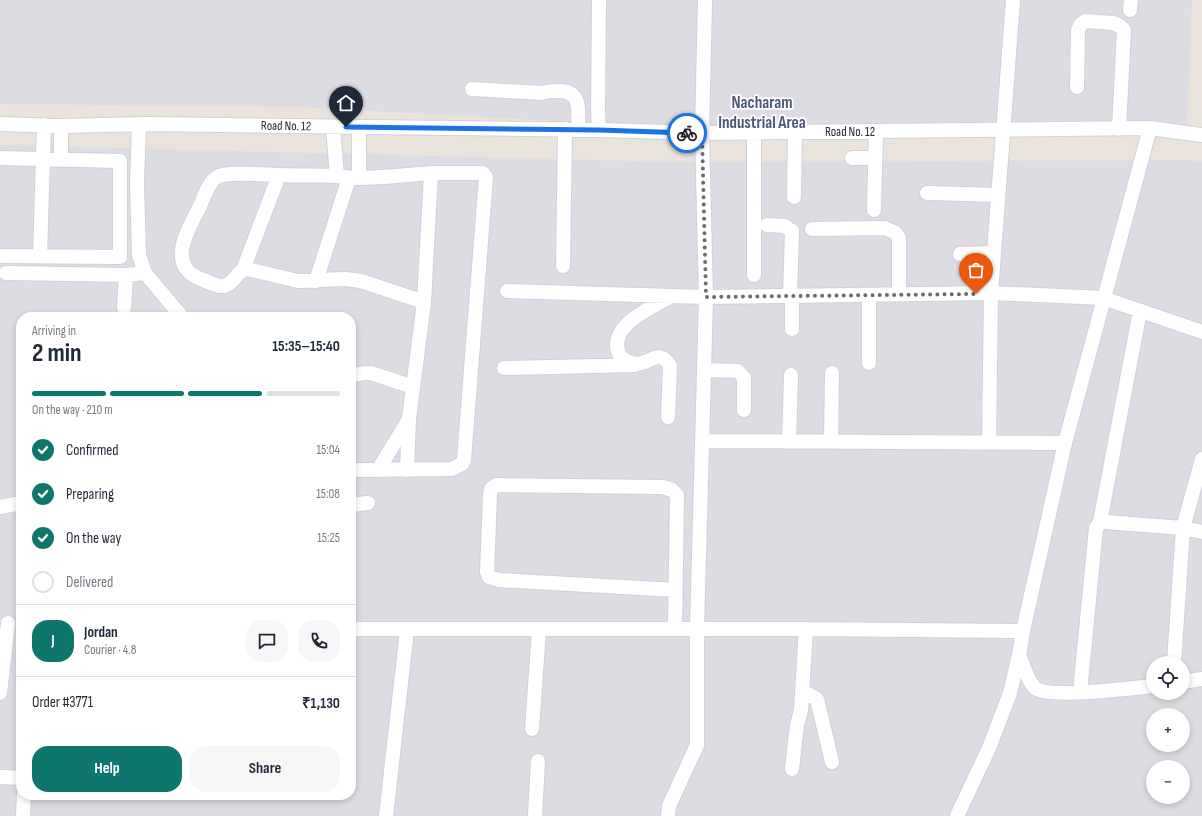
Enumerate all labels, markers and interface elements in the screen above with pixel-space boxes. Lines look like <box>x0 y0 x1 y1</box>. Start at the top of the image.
pin <box>329 86 363 127</box>
icon: home <box>335 92 357 114</box>
district label: Nacharam Industrial Area <box>718 93 806 133</box>
courier <box>667 113 707 153</box>
street label: Road No. 12 <box>261 118 311 134</box>
icon: bike <box>676 122 698 144</box>
street label: Road No. 12 <box>825 124 875 140</box>
pin <box>959 253 993 294</box>
icon: bag <box>965 259 987 281</box>
text: Arriving in <box>32 323 76 339</box>
text: 15:35–15:40 <box>272 337 340 356</box>
text: 2 min <box>32 338 82 369</box>
text: On the way · 210 m <box>32 402 113 418</box>
icon: check <box>32 439 54 461</box>
text: Confirmed <box>66 441 119 460</box>
text: 15:04 <box>317 442 340 458</box>
icon: check <box>32 483 54 505</box>
text: Preparing <box>66 485 114 504</box>
text: 15:08 <box>316 486 340 502</box>
icon: check <box>32 527 54 549</box>
text: On the way <box>66 529 121 548</box>
text: 15:25 <box>317 530 340 546</box>
text: Delivered <box>66 573 113 592</box>
button: chat <box>246 620 288 662</box>
button: phone <box>298 620 340 662</box>
text: Jordan <box>84 623 118 642</box>
text: J <box>51 631 55 650</box>
text: Courier · 4.8 <box>84 642 136 658</box>
map controls <box>1146 656 1190 804</box>
button: locate <box>1146 656 1190 700</box>
text: Order #3771 <box>32 693 93 712</box>
text: ₹1,130 <box>302 694 340 713</box>
button: + <box>1146 708 1190 752</box>
button: Help <box>32 746 182 792</box>
button: Share <box>190 746 340 792</box>
button: − <box>1146 760 1190 804</box>

